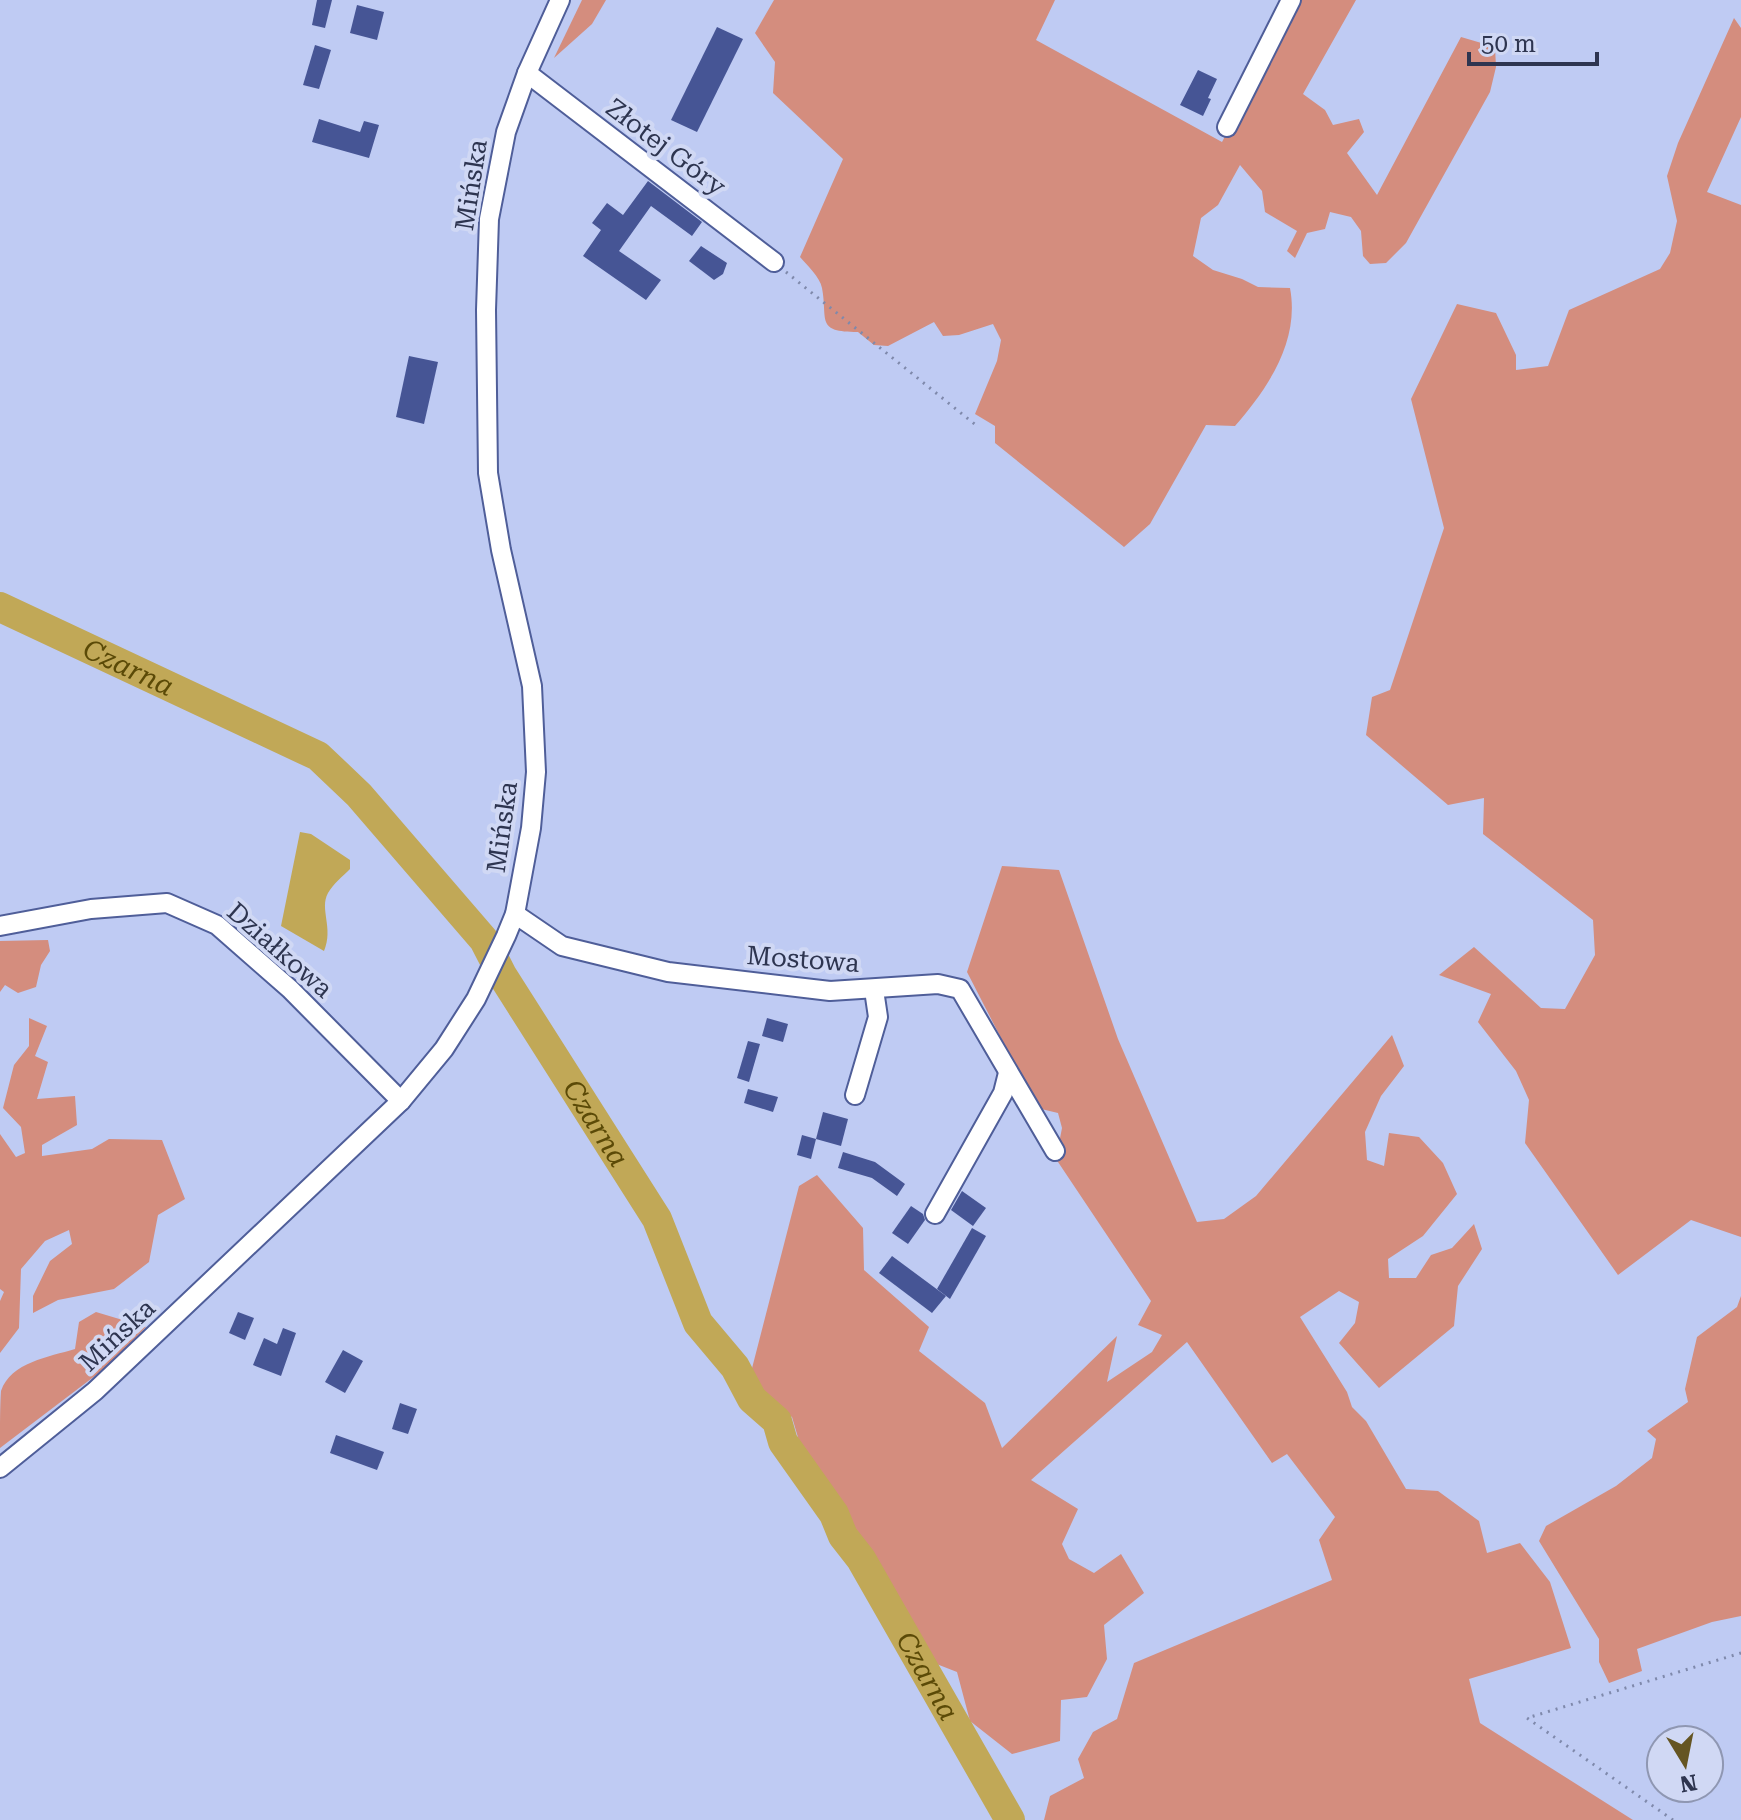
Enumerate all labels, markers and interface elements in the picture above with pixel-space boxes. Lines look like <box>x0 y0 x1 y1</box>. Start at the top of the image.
scale bar <box>1469 16 1597 66</box>
text: 50 m <box>1481 30 1536 58</box>
street label: Złotej Góry <box>600 92 732 202</box>
street label: Mińska <box>449 137 493 233</box>
water label: Czarna <box>78 632 179 703</box>
street label: Mińska <box>481 779 523 875</box>
street label: Działkowa <box>221 896 339 1004</box>
street label: Mostowa <box>746 940 860 978</box>
water label: Czarna <box>556 1074 636 1173</box>
street label: Mińska <box>73 1293 161 1377</box>
water label: Czarna <box>889 1626 966 1726</box>
north arrow <box>1645 1724 1725 1804</box>
text: N <box>1678 1769 1699 1797</box>

